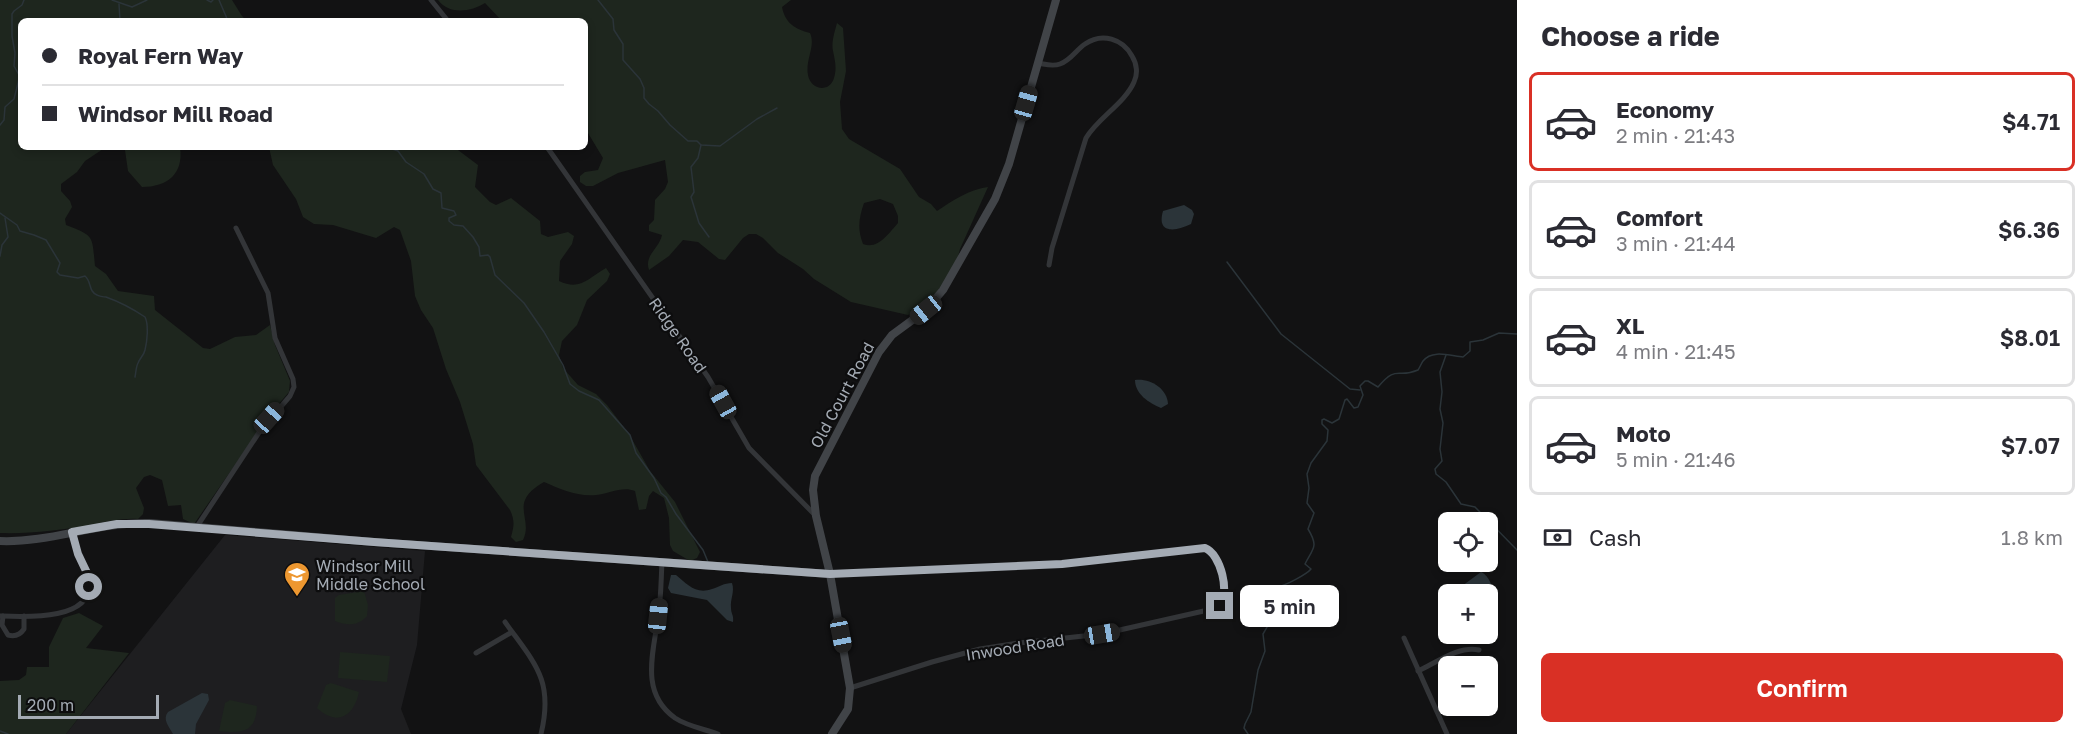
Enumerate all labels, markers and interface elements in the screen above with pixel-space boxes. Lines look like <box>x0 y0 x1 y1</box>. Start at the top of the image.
text: Choose a ride <box>1541 20 1720 52</box>
text: Royal Fern Way <box>78 42 244 69</box>
car <box>1012 83 1040 123</box>
icon: car <box>1544 95 1598 149</box>
text: Economy <box>1616 96 1714 123</box>
text: Windsor Mill Road <box>78 100 273 127</box>
text: $4.71 <box>2002 108 2060 135</box>
text: 2 min · 21:43 <box>1616 123 1735 147</box>
icon: car <box>1544 203 1598 257</box>
text: Comfort <box>1616 204 1703 231</box>
text: $6.36 <box>1998 216 2060 243</box>
text: 3 min · 21:44 <box>1616 231 1736 255</box>
car <box>906 292 946 328</box>
street label: Ridge Road <box>645 293 711 377</box>
icon: car <box>1544 311 1598 365</box>
text: XL <box>1616 312 1644 339</box>
text: $8.01 <box>2000 324 2060 351</box>
street label: Old Court Road <box>806 339 878 451</box>
text: 4 min · 21:45 <box>1616 339 1736 363</box>
car <box>706 382 740 422</box>
car <box>250 399 288 437</box>
icon: car <box>1544 419 1598 473</box>
text: Moto <box>1616 420 1671 447</box>
text: $7.07 <box>2001 432 2060 459</box>
text: 5 min · 21:46 <box>1616 447 1736 471</box>
map controls <box>1438 512 1498 716</box>
button: locate <box>1438 512 1498 572</box>
icon: cash <box>1541 521 1574 554</box>
text: Cash <box>1589 524 1642 551</box>
text: 1.8 km <box>2001 525 2063 549</box>
place label: Windsor Mill Middle School <box>316 556 425 594</box>
school or university icon: Windsor Mill Middle School <box>282 560 312 598</box>
route start <box>75 573 102 600</box>
button: + <box>1438 584 1498 644</box>
callout: 5 min <box>1241 585 1340 627</box>
route end <box>1206 592 1233 619</box>
text: 5 min <box>1264 594 1316 618</box>
car <box>647 597 669 635</box>
car <box>829 616 853 654</box>
car <box>1083 622 1121 646</box>
street label: Inwood Road <box>964 629 1066 665</box>
button: Confirm <box>1541 653 2063 722</box>
button: − <box>1438 656 1498 716</box>
scale bar <box>18 692 159 720</box>
text: 200 m <box>27 695 74 715</box>

